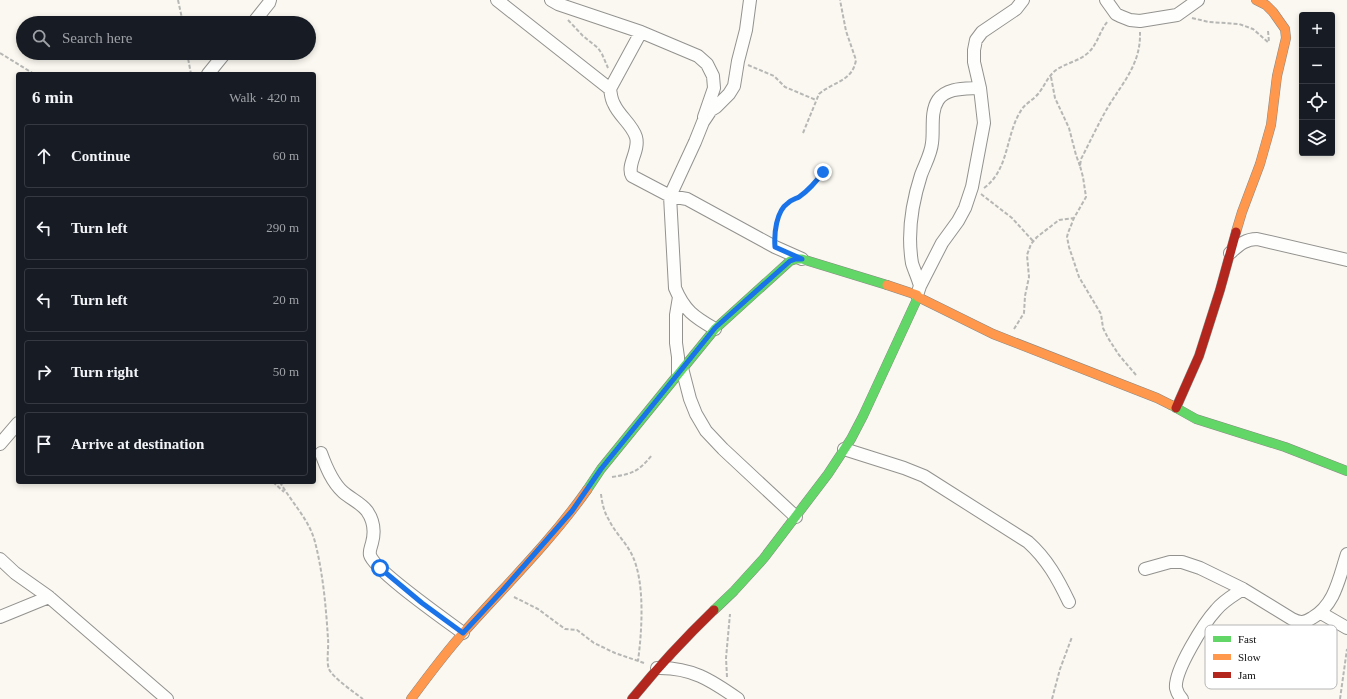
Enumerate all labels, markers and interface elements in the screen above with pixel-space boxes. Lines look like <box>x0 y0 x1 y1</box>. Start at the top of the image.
map controls <box>1299 12 1335 156</box>
button: + <box>1299 12 1335 48</box>
search box <box>16 16 316 60</box>
icon: search <box>30 27 52 49</box>
text: Search here <box>62 30 132 46</box>
button: − <box>1299 48 1335 84</box>
button: locate <box>1299 84 1335 120</box>
text: 6 min <box>32 88 73 107</box>
text: Walk · 420 m <box>229 90 300 105</box>
button: layers <box>1299 120 1335 156</box>
icon: ahead <box>33 145 55 167</box>
text: Continue <box>71 148 130 164</box>
text: 60 m <box>273 148 299 163</box>
route end <box>814 163 832 181</box>
icon: left <box>33 217 55 239</box>
text: Turn left <box>71 220 128 236</box>
text: 290 m <box>266 220 299 235</box>
icon: left <box>33 289 55 311</box>
text: Turn left <box>71 292 128 308</box>
text: 20 m <box>273 292 299 307</box>
icon: right <box>33 361 55 383</box>
text: Turn right <box>71 364 138 380</box>
text: 50 m <box>273 364 299 379</box>
icon: arrive <box>33 433 55 455</box>
text: Arrive at destination <box>71 436 204 452</box>
route start <box>371 559 389 577</box>
legend <box>1205 625 1337 689</box>
text: Fast <box>1238 633 1256 645</box>
text: Slow <box>1238 651 1261 663</box>
text: Jam <box>1238 669 1256 681</box>

